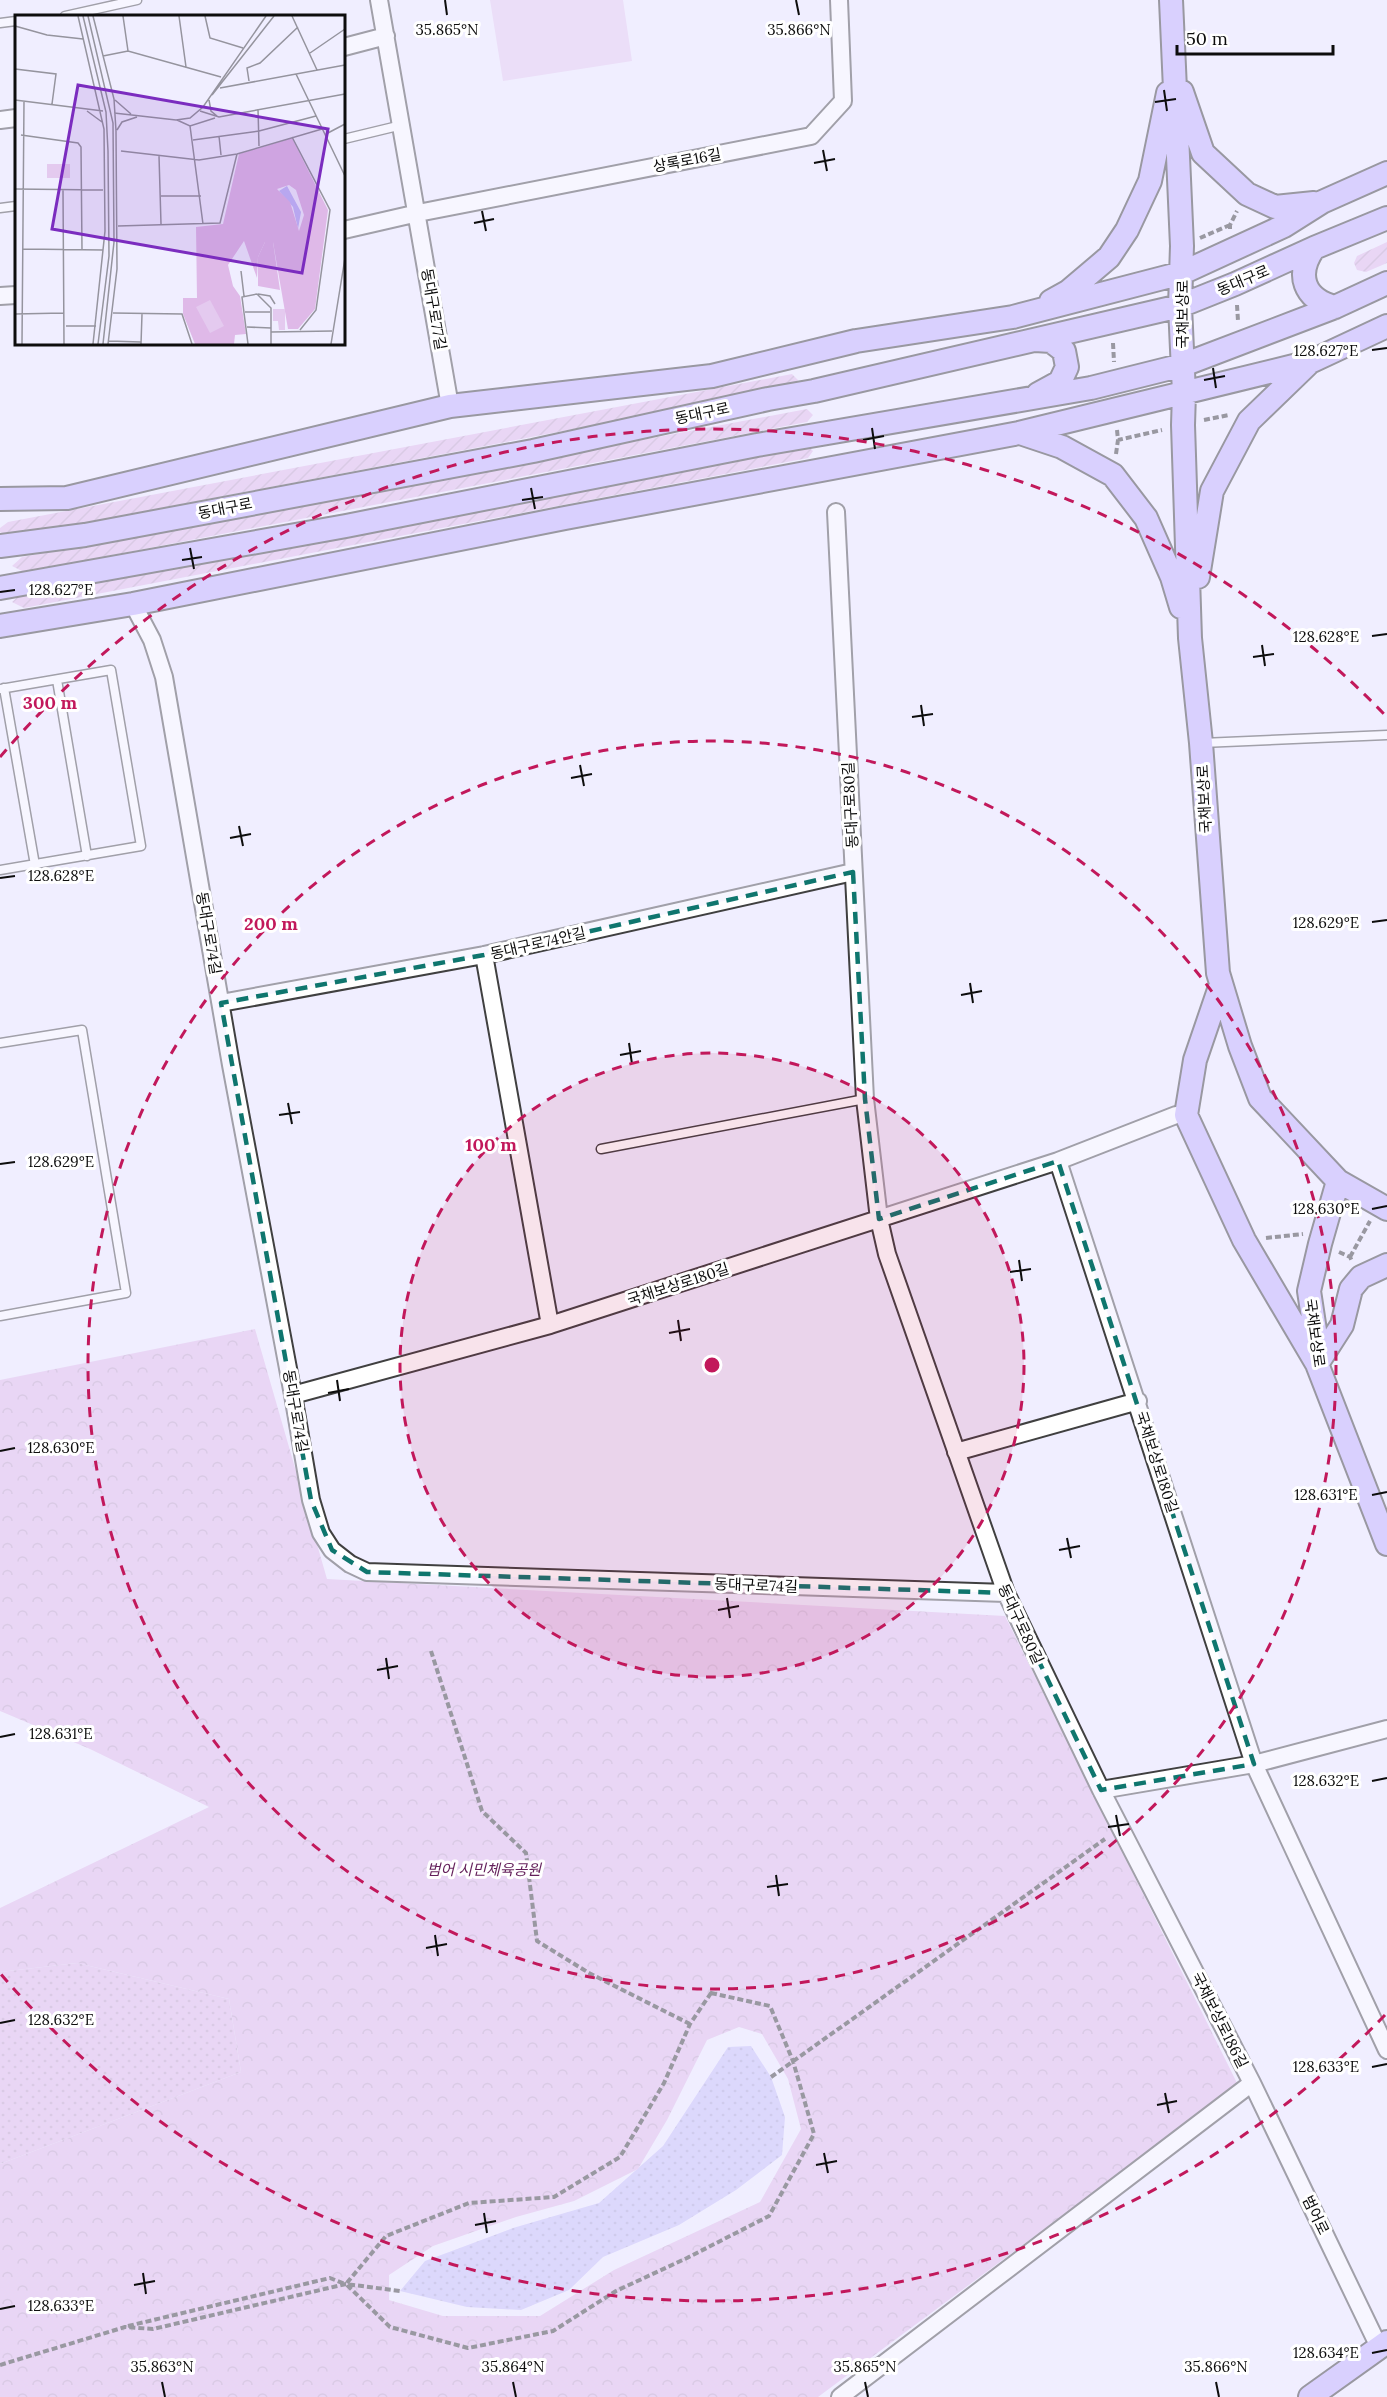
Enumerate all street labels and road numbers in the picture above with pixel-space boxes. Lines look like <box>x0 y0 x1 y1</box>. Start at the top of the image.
street label: 상록로16길 <box>651 144 723 176</box>
street label: 동대구로 <box>1214 260 1272 300</box>
street label: 동대구로77길 <box>417 267 451 351</box>
street label: 국채보상로 <box>1173 279 1192 349</box>
street label: 동대구로 <box>673 398 731 428</box>
street label: 동대구로 <box>196 493 254 523</box>
street label: 동대구로80길 <box>838 761 862 849</box>
street label: 국채보상로 <box>1193 764 1215 834</box>
street label: 동대구로74길 <box>192 890 226 976</box>
street label: 동대구로74안길 <box>488 923 588 963</box>
street label: 국채보상로180길 <box>625 1259 731 1309</box>
street label: 국채보상로 <box>1301 1298 1329 1368</box>
street label: 동대구로74길 <box>279 1368 313 1454</box>
street label: 국채보상로180길 <box>1132 1409 1182 1515</box>
street label: 동대구로74길 <box>714 1574 798 1596</box>
street label: 동대구로80길 <box>994 1581 1048 1667</box>
street label: 국채보상로186길 <box>1188 1969 1252 2071</box>
street label: 범어로 <box>1298 2192 1334 2238</box>

